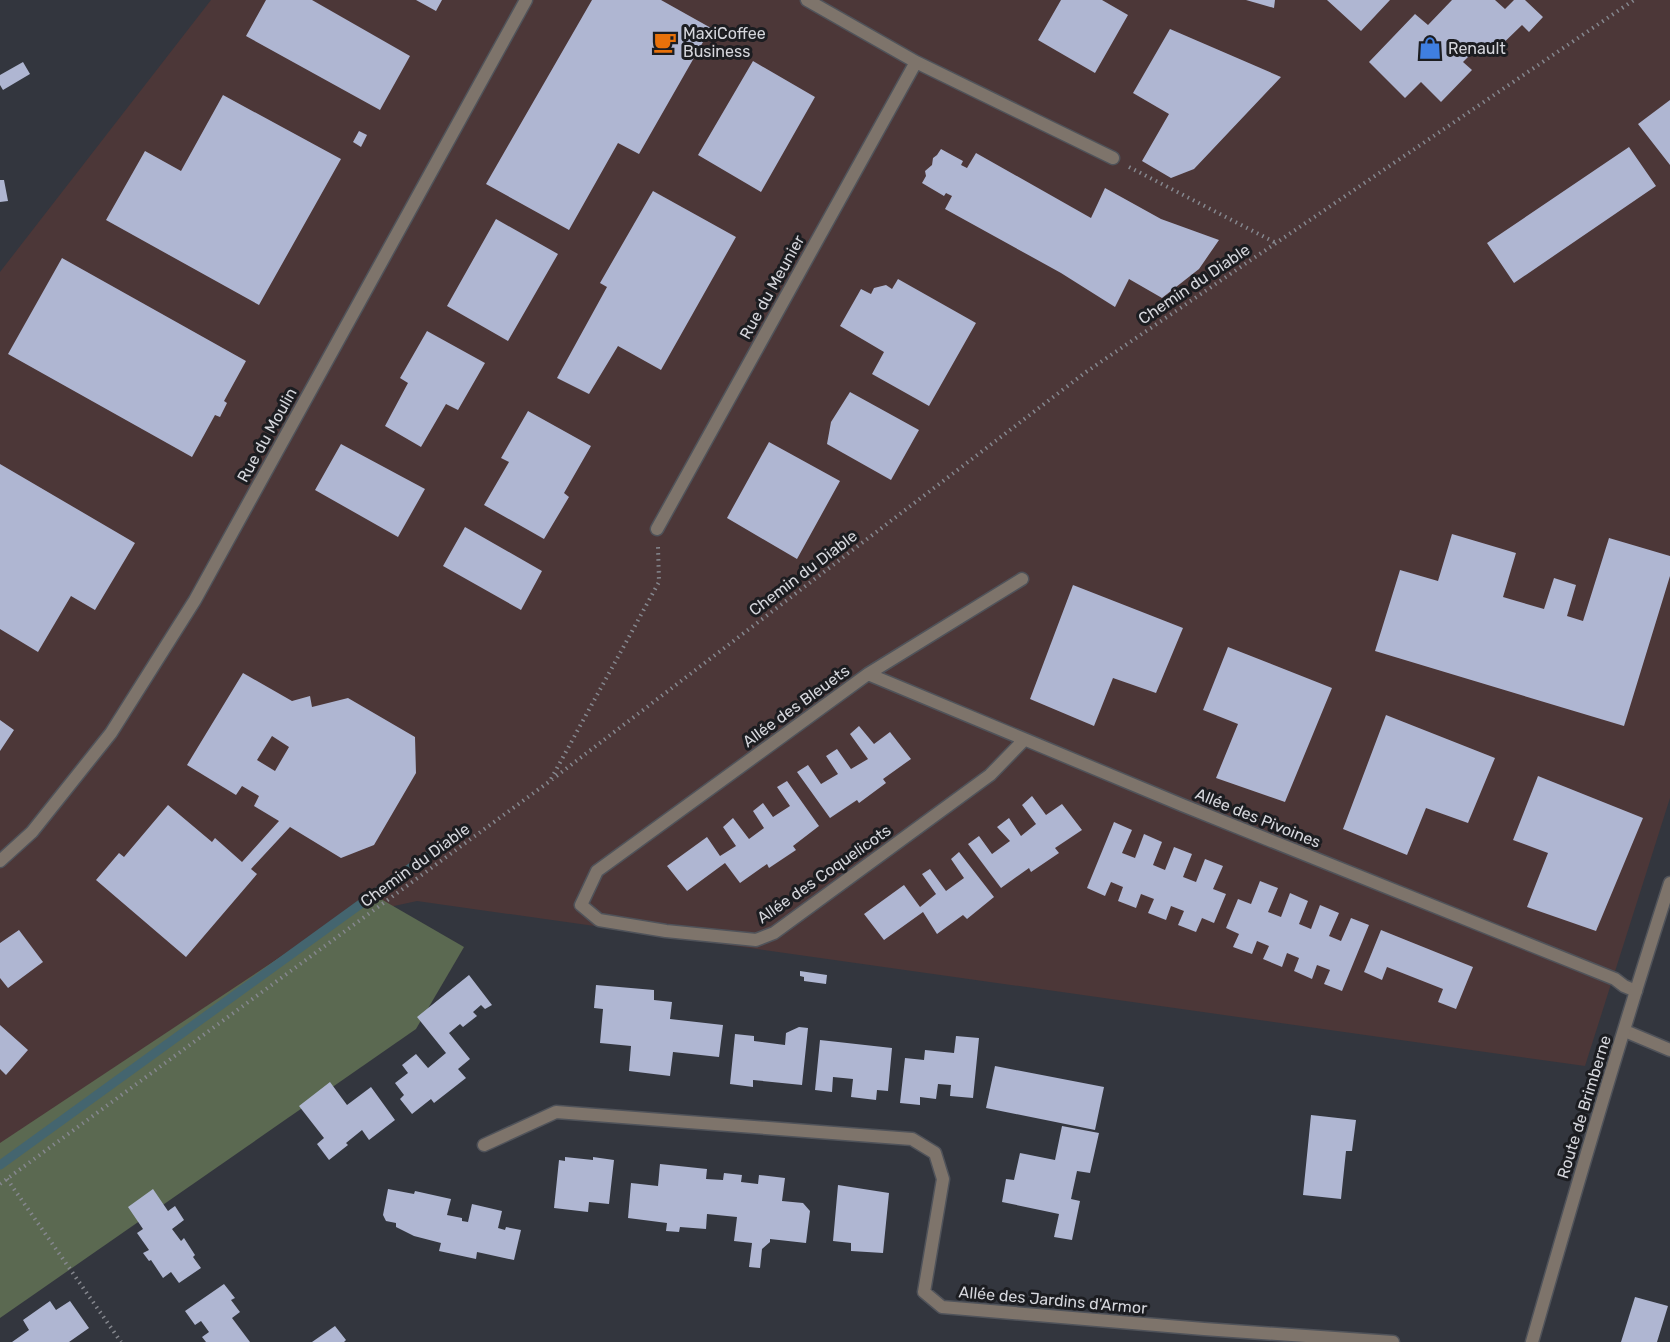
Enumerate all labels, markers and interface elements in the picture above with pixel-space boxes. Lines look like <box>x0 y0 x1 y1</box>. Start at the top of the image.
place label: MaxiCoffee Business <box>683 24 766 61</box>
cafe icon: MaxiCoffee Business <box>652 29 678 55</box>
shop icon: Renault <box>1417 35 1443 61</box>
place label: Renault <box>1448 39 1506 58</box>
street label: Rue du Meunier <box>736 232 808 342</box>
street label: Chemin du Diable <box>1135 240 1253 328</box>
street label: Rue du Moulin <box>233 384 301 486</box>
street label: Chemin du Diable <box>745 526 861 620</box>
street label: Allée des Bleuets <box>739 661 853 751</box>
street label: Allée des Pivoines <box>1193 784 1323 852</box>
street label: Chemin du Diable <box>357 819 473 911</box>
street label: Allée des Coquelicots <box>753 821 895 927</box>
street label: Route de Brimberne <box>1553 1033 1615 1181</box>
street label: Allée des Jardins d'Armor <box>958 1282 1148 1318</box>

